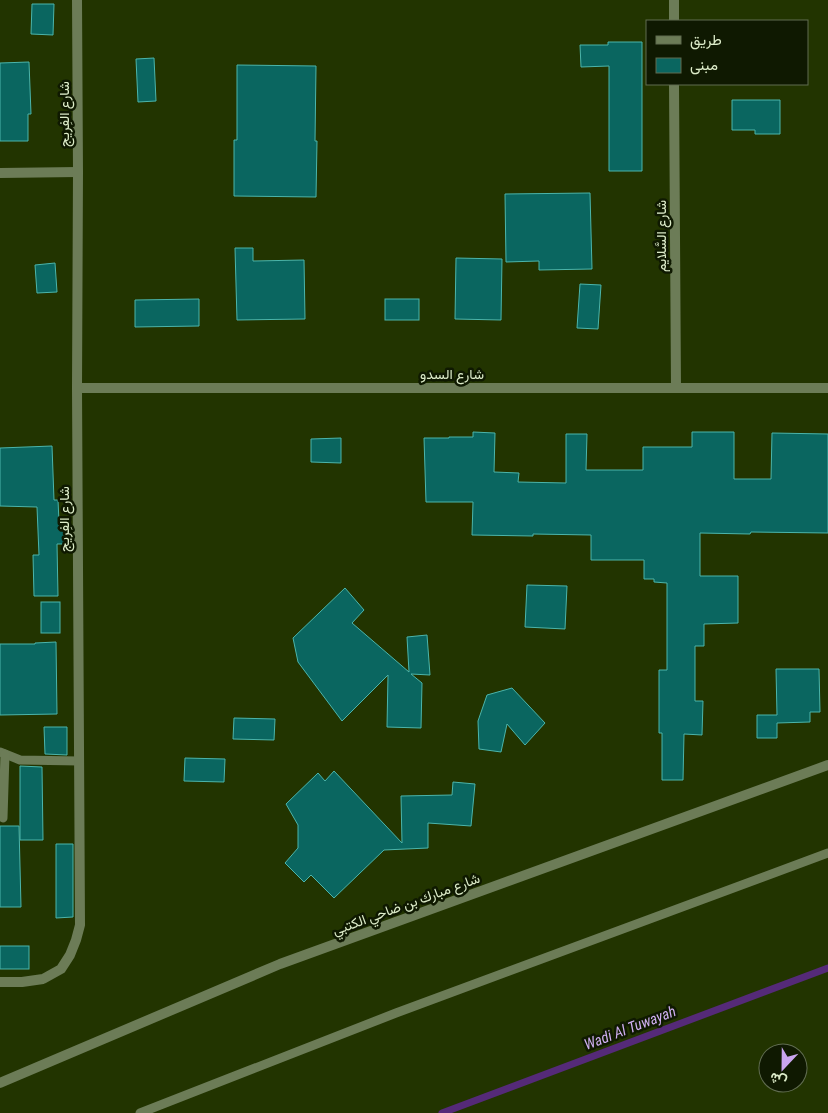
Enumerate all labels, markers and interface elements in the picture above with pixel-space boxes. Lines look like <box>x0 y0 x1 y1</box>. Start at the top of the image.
legend <box>646 20 808 85</box>
text: طريق <box>690 31 722 50</box>
text: مبنى <box>690 56 718 75</box>
street label: شارع الفِريج <box>56 81 75 147</box>
street label: شارع السَّلايم <box>653 200 672 272</box>
street label: شارع السدو <box>420 366 484 385</box>
street label: شارع الفِريج <box>56 486 75 552</box>
street label: شارع مبارك بن ضاحي الكتبي <box>330 870 483 942</box>
water label: Wadi Al Tuwayah <box>582 1002 678 1054</box>
north arrow <box>758 1043 808 1093</box>
text: ش <box>767 1068 789 1091</box>

